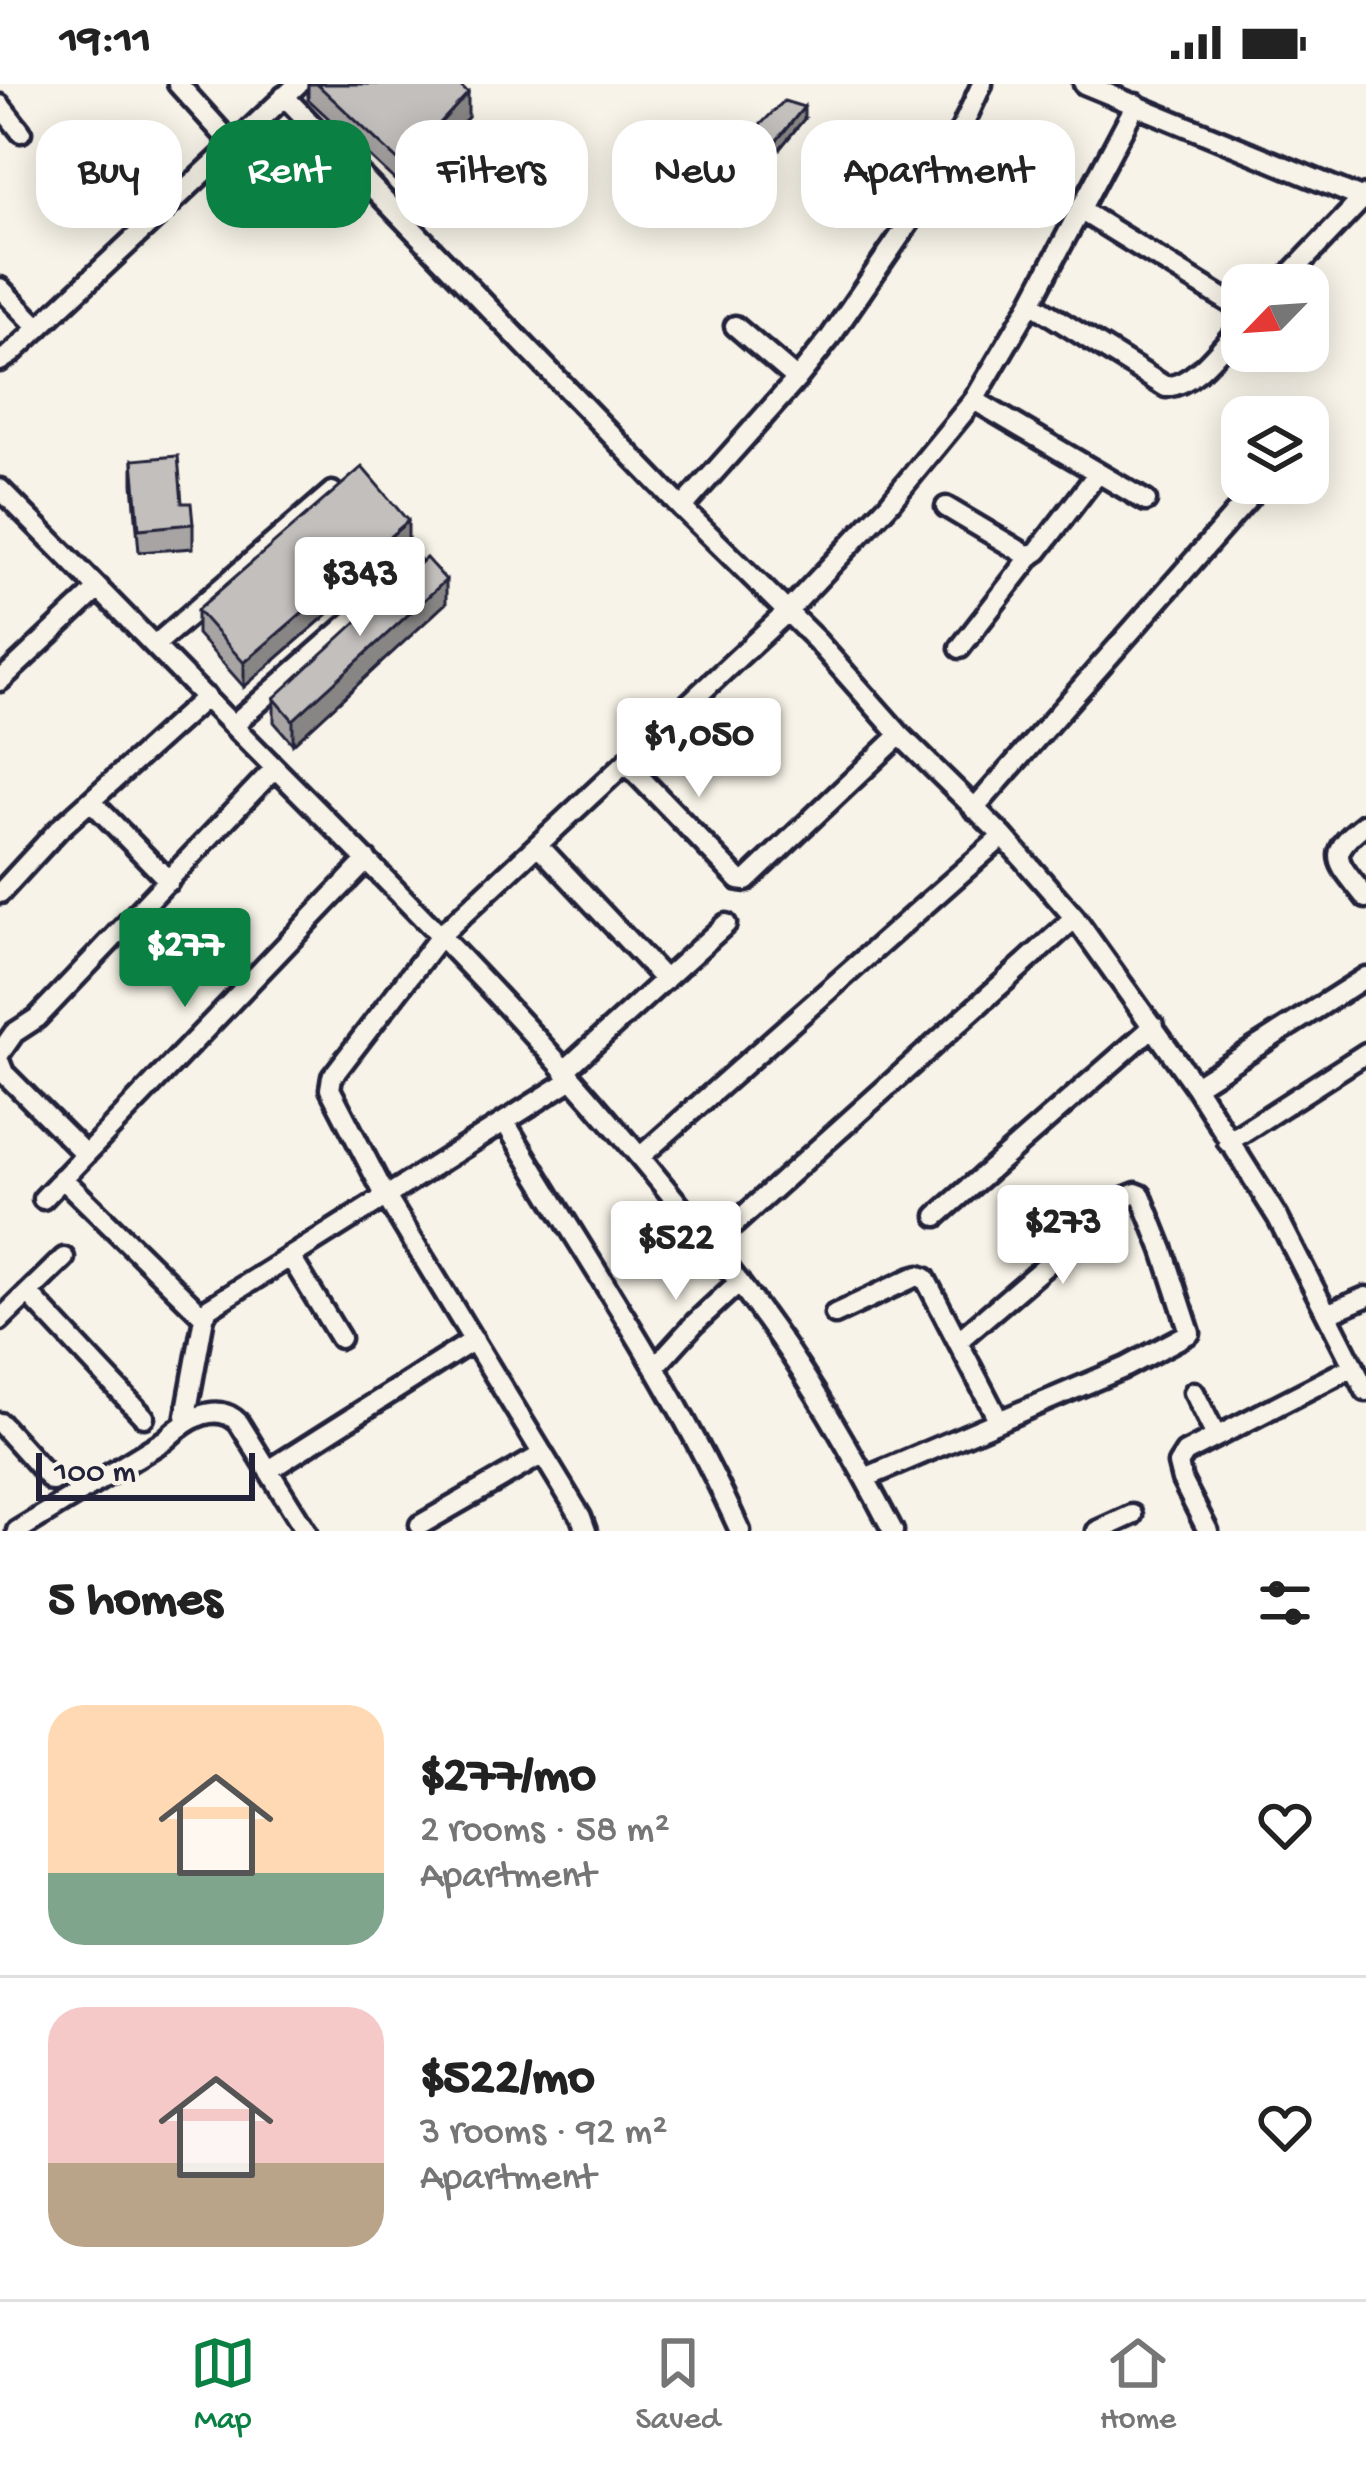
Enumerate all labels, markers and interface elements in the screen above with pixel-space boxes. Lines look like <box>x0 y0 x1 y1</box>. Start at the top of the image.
text: 19:11 <box>60 16 151 69</box>
chip: Buy <box>36 120 182 228</box>
chip: Rent <box>206 120 371 228</box>
chip: Filters <box>395 120 588 228</box>
chip: New <box>612 120 777 228</box>
chip: Apartment <box>801 120 1075 228</box>
north arrow <box>1221 264 1329 372</box>
map controls <box>1221 264 1329 504</box>
button: layers <box>1221 396 1329 504</box>
pin: $343 <box>289 537 431 639</box>
text: $343 <box>322 553 398 599</box>
pin: $1,050 <box>601 698 797 800</box>
text: $1,050 <box>644 714 754 760</box>
pin: $277 <box>114 908 256 1010</box>
text: $277 <box>146 924 224 970</box>
pin: $273 <box>992 1185 1134 1287</box>
pin: $522 <box>605 1201 747 1303</box>
text: $273 <box>1024 1201 1102 1247</box>
text: $522 <box>638 1217 714 1263</box>
scale bar <box>36 1447 255 1500</box>
text: 100 m <box>54 1455 136 1493</box>
icon: filters <box>1252 1570 1318 1636</box>
text: 5 homes <box>48 1573 222 1633</box>
text: $277/mo <box>420 1749 596 1809</box>
icon: home <box>144 1753 288 1897</box>
icon: heart <box>1252 1792 1318 1858</box>
text: 2 rooms · 58 m² <box>420 1809 670 1855</box>
text: Apartment <box>420 1855 596 1901</box>
text: $522/mo <box>420 2051 595 2111</box>
icon: home <box>144 2055 288 2199</box>
icon: heart <box>1252 2094 1318 2160</box>
text: 3 rooms · 92 m² <box>420 2111 668 2157</box>
text: Apartment <box>420 2157 596 2203</box>
tab: Map <box>190 2330 256 2440</box>
tab: Saved <box>636 2330 720 2440</box>
tab: Home <box>1100 2330 1176 2440</box>

